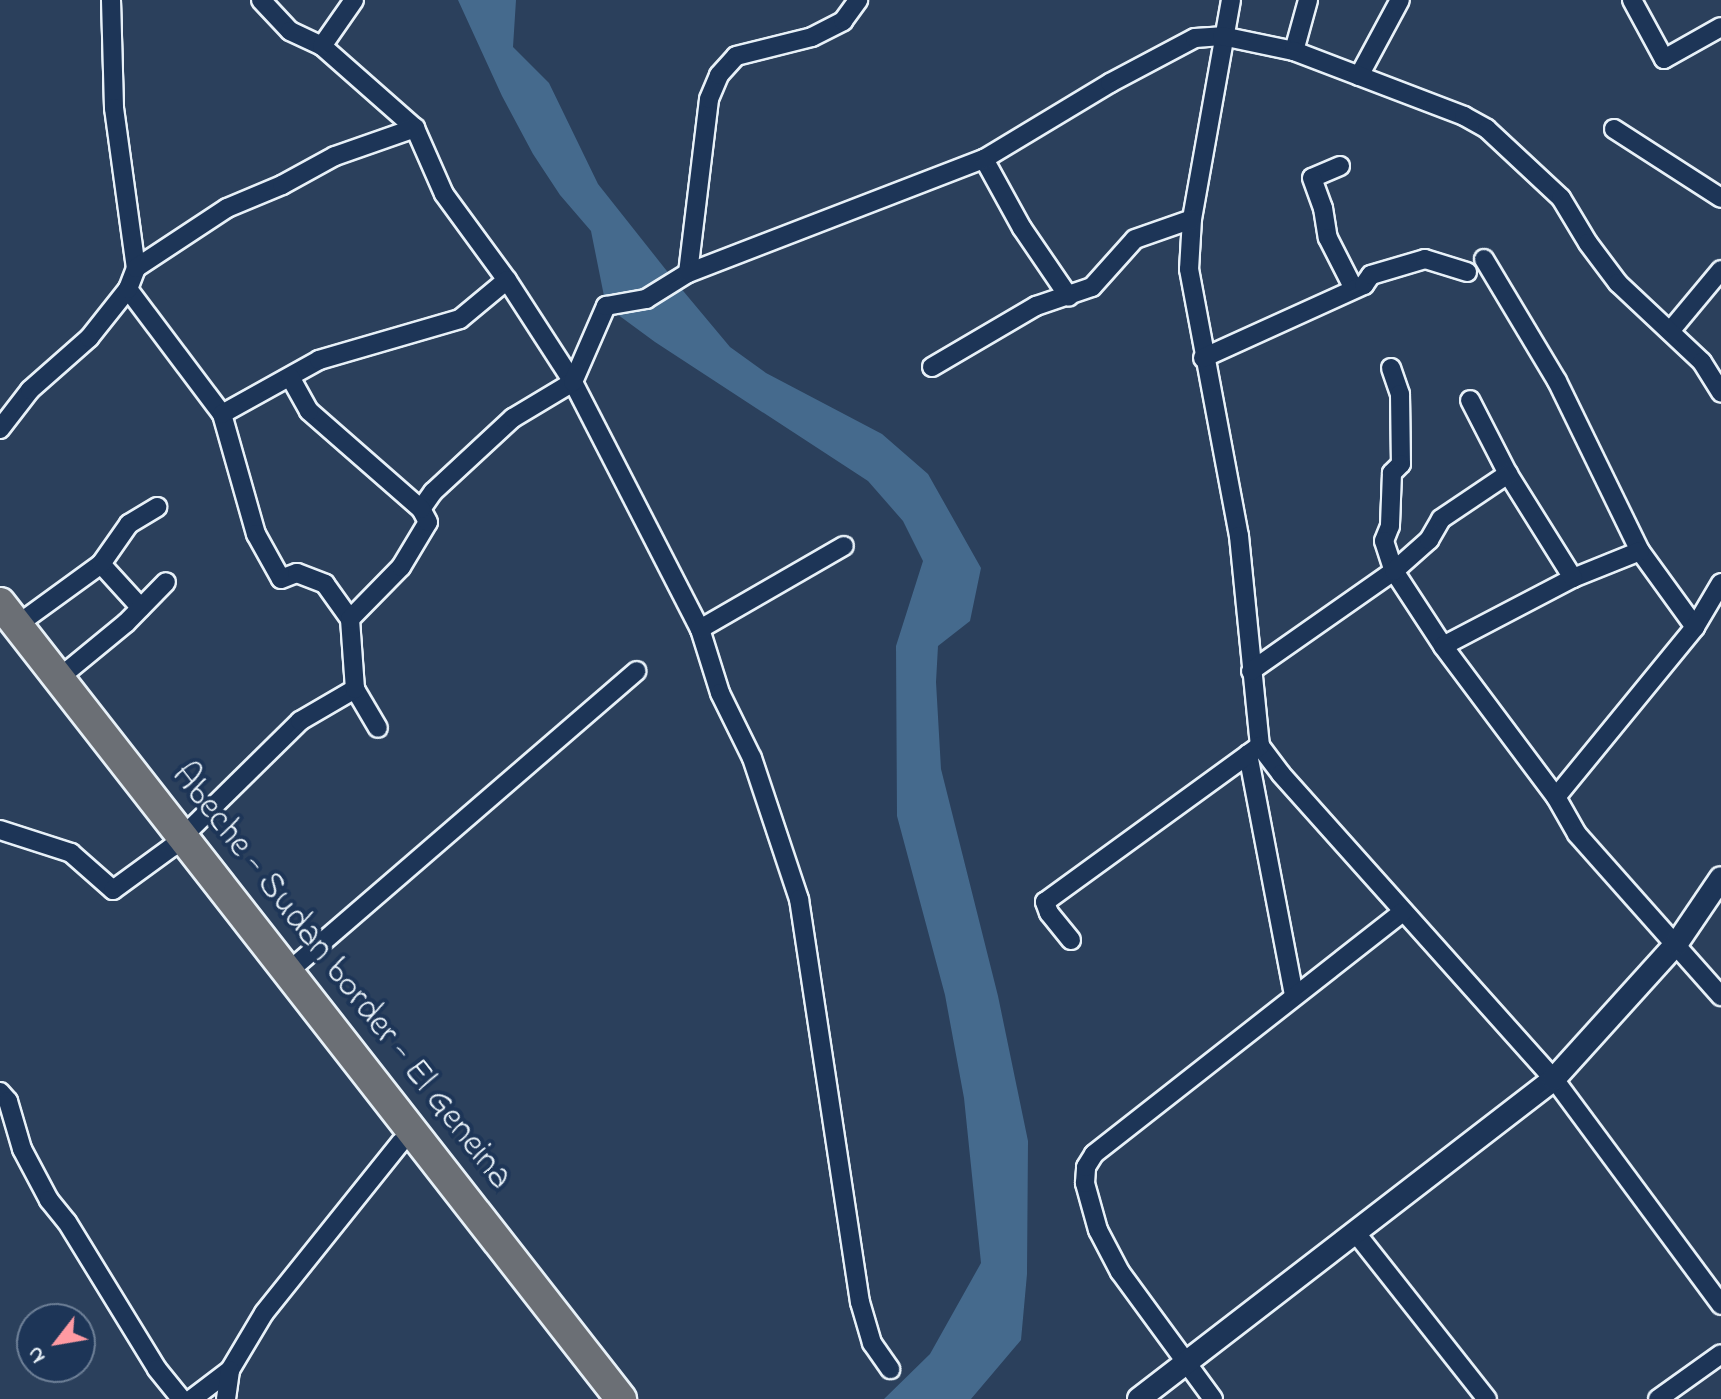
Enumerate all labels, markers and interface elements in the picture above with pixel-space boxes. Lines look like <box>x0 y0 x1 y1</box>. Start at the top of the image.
street label: Abeche - Sudan border - El Geneina <box>161 755 521 1199</box>
north arrow <box>16 1303 96 1383</box>
text: N <box>20 1340 55 1369</box>

